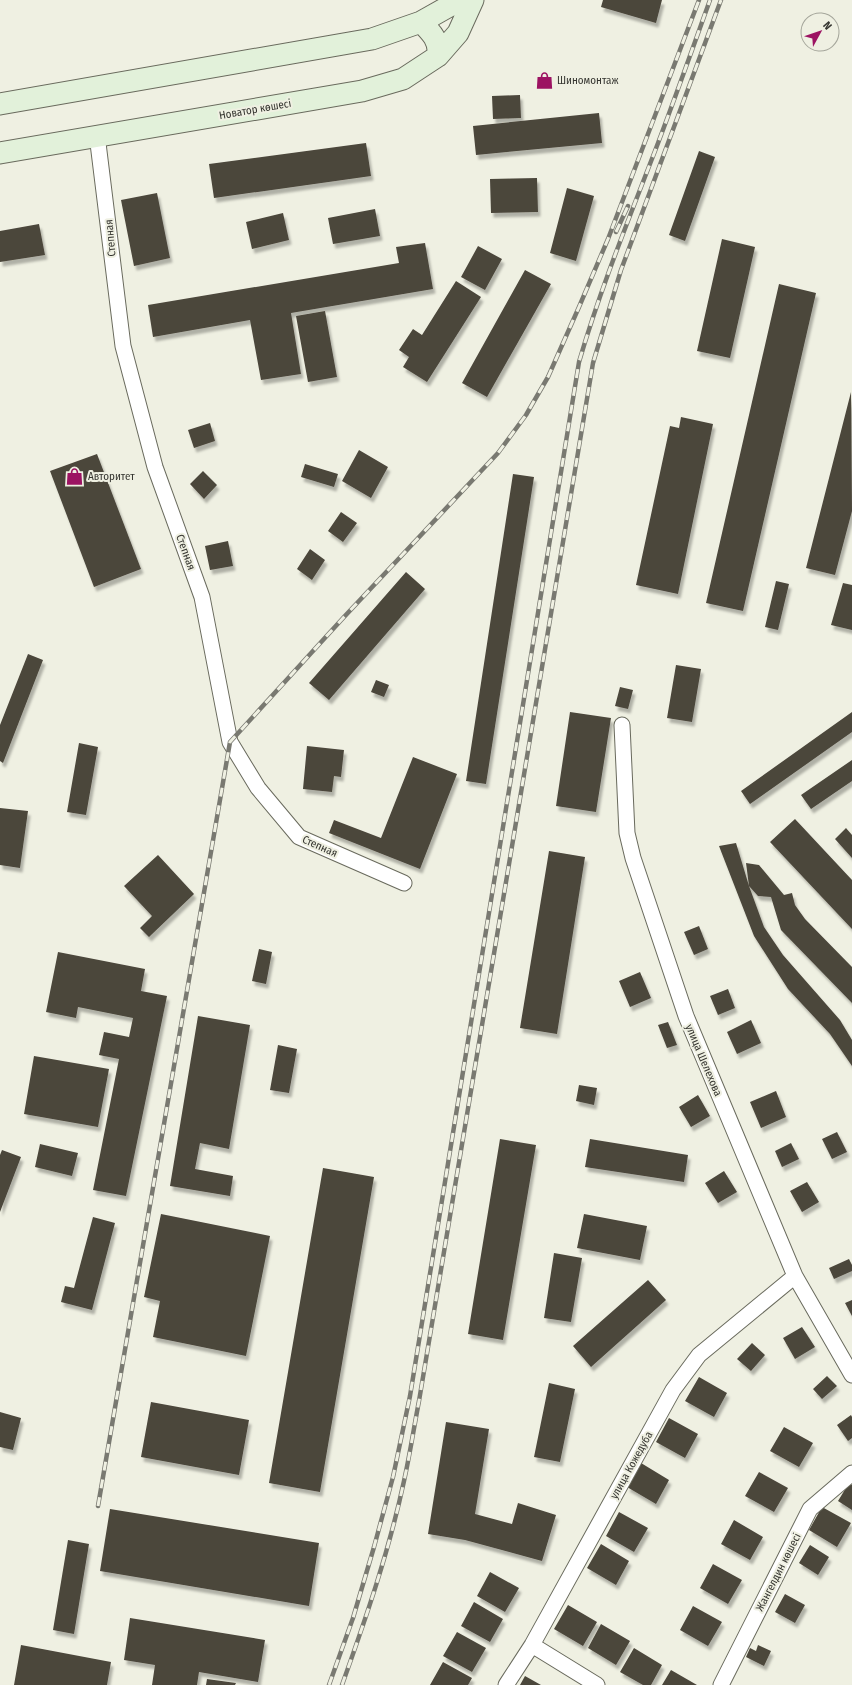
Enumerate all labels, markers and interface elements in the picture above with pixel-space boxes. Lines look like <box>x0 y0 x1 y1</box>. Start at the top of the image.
north arrow <box>800 12 840 52</box>
text: N <box>820 19 834 33</box>
shop icon: Шиномонтаж <box>534 70 554 90</box>
place label: Шиномонтаж <box>557 74 618 87</box>
street label: Новатор көшесі <box>218 97 292 122</box>
street label: Степная <box>102 219 119 257</box>
shop icon: Авторитет <box>65 466 85 486</box>
place label: Авторитет <box>88 470 135 483</box>
street label: Степная <box>173 532 198 572</box>
street label: Степная <box>300 833 339 860</box>
street label: улица Шелехова <box>683 1022 725 1098</box>
street label: улица Кожедуба <box>608 1429 655 1501</box>
street label: Жангелдин көшесі <box>753 1531 804 1613</box>

